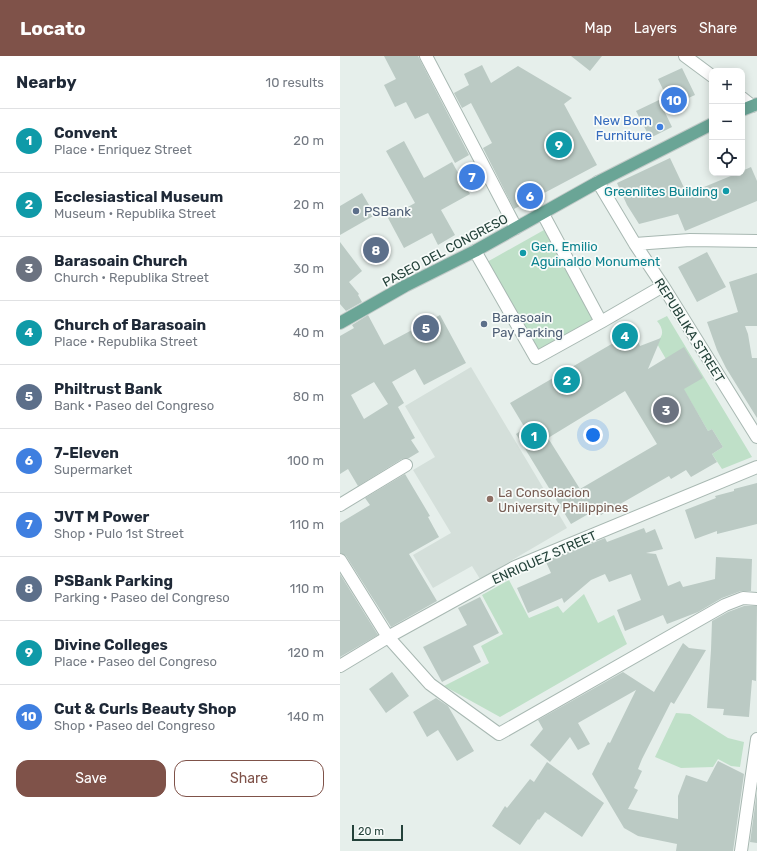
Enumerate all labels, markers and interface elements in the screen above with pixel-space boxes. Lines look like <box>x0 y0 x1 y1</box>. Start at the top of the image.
text: Locato <box>20 17 86 40</box>
text: Map <box>585 20 612 37</box>
text: Layers <box>634 20 677 37</box>
text: Share <box>699 20 737 37</box>
map controls <box>709 68 745 176</box>
button: + <box>709 68 745 104</box>
text: Nearby <box>16 72 77 92</box>
text: 10 results <box>266 75 324 90</box>
pin: 10 <box>661 85 687 115</box>
button: − <box>709 104 745 140</box>
place label: New Born Furniture <box>594 113 652 143</box>
marker: New Born Furniture <box>655 122 665 132</box>
text: Convent <box>54 124 117 142</box>
pin: 9 <box>546 130 572 160</box>
text: 1 <box>26 133 32 148</box>
text: 20 m <box>293 133 324 148</box>
button: locate <box>709 140 745 176</box>
text: Place · Enriquez Street <box>54 142 192 157</box>
pin: 7 <box>459 162 485 192</box>
pin: 6 <box>517 181 543 211</box>
place label: Greenlites Building <box>604 184 718 200</box>
marker: Greenlites Building <box>721 186 731 196</box>
text: Ecclesiastical Museum <box>54 188 223 206</box>
text: 2 <box>25 197 33 212</box>
text: 20 m <box>293 197 324 212</box>
place label: PSBank <box>364 204 411 219</box>
text: Museum · Republika Street <box>54 206 216 221</box>
marker: PSBank <box>351 206 361 216</box>
street label: PASEO DEL CONGRESO <box>380 211 511 290</box>
pin: 8 <box>363 235 389 265</box>
place label: Gen. Emilio Aguinaldo Monument <box>531 239 660 270</box>
marker: Gen. Emilio Aguinaldo Monument <box>518 248 528 258</box>
text: Barasoain Church <box>54 252 188 270</box>
text: 3 <box>25 261 33 276</box>
text: 30 m <box>293 261 324 276</box>
text: Church · Republika Street <box>54 270 209 285</box>
street label: REPUBLIKA STREET <box>651 275 728 386</box>
place label: Barasoain Pay Parking <box>492 310 563 341</box>
pin: 5 <box>413 313 439 343</box>
text: Church of Barasoain <box>54 316 206 334</box>
marker: Barasoain Pay Parking <box>479 319 489 329</box>
pin: 4 <box>612 321 638 351</box>
text: 4 <box>25 325 33 340</box>
text: 40 m <box>293 325 324 340</box>
text: Place · Republika Street <box>54 334 198 349</box>
pin: 2 <box>554 365 580 395</box>
text: Philtrust Bank <box>54 380 162 398</box>
text: 5 <box>25 389 33 404</box>
text: 80 m <box>293 389 324 404</box>
pin: 3 <box>653 395 679 425</box>
text: Bank · Paseo del Congreso <box>54 398 214 413</box>
pin: 1 <box>521 421 547 451</box>
your location <box>583 425 603 445</box>
text: 7-Eleven <box>54 444 119 462</box>
text: 6 <box>25 453 33 468</box>
text: 100 m <box>287 453 324 468</box>
text: Supermarket <box>54 462 132 477</box>
place label: La Consolacion University Philippines <box>498 485 629 515</box>
marker: La Consolacion University Philippines <box>485 494 495 504</box>
text: JVT M Power <box>54 508 149 526</box>
text: 7 <box>25 517 33 532</box>
text: 110 m <box>290 517 324 532</box>
text: Shop · Pulo 1st Street <box>54 526 184 541</box>
street label: ENRIQUEZ STREET <box>490 527 599 587</box>
text: PSBank Parking <box>54 572 173 590</box>
text: 8 <box>25 581 33 596</box>
text: 110 m <box>290 581 324 596</box>
text: Parking · Paseo del Congreso <box>54 590 230 605</box>
text: Divine Colleges <box>54 636 168 654</box>
text: 9 <box>25 645 33 660</box>
text: 120 m <box>288 645 324 660</box>
text: Place · Paseo del Congreso <box>54 654 217 669</box>
text: Cut & Curls Beauty Shop <box>54 700 236 718</box>
text: 10 <box>21 709 37 724</box>
text: 140 m <box>287 709 324 724</box>
text: Shop · Paseo del Congreso <box>54 718 215 733</box>
button: Save <box>16 760 166 797</box>
button: Share <box>174 760 324 797</box>
scale bar <box>352 823 403 842</box>
text: 20 m <box>358 825 384 838</box>

